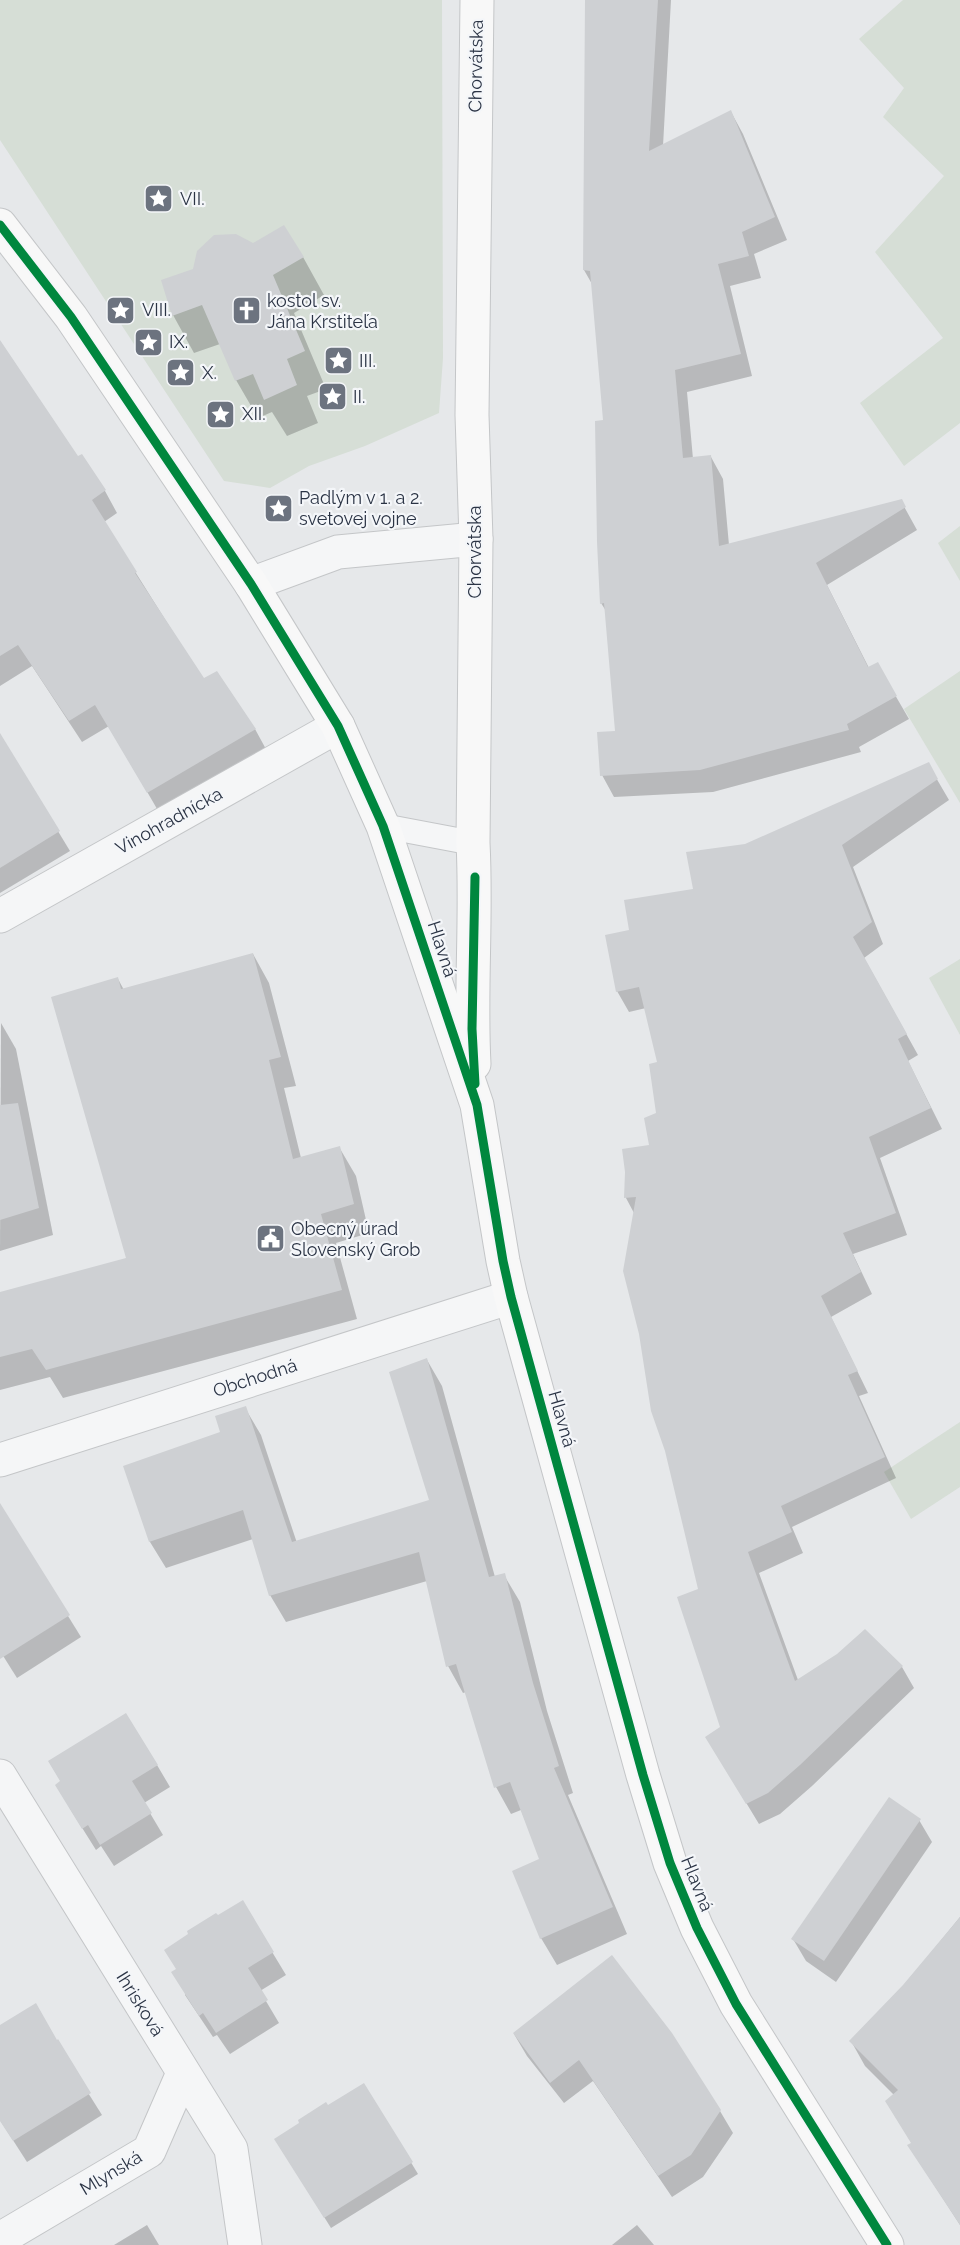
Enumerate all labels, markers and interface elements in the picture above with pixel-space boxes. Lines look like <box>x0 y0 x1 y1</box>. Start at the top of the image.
street label: Chorvátska <box>464 19 487 113</box>
place icon: VII. <box>143 183 175 215</box>
place label: VII. <box>180 188 205 209</box>
place label: kostol sv. Jána Krstiteľa <box>267 290 378 332</box>
place icon: VIII. <box>105 294 137 326</box>
church icon: kostol sv. Jána Krstiteľa <box>230 295 262 327</box>
place label: VIII. <box>142 299 171 320</box>
place icon: IX. <box>132 326 164 358</box>
place label: IX. <box>169 331 188 352</box>
place icon: III. <box>322 345 354 377</box>
place label: III. <box>359 350 376 371</box>
place icon: X. <box>165 357 197 389</box>
place label: X. <box>202 362 217 383</box>
place icon: II. <box>316 381 348 413</box>
place label: II. <box>353 386 365 407</box>
place icon: XII. <box>205 398 237 430</box>
place label: XII. <box>242 403 266 424</box>
place label: Padlým v 1. a 2. svetovej vojne <box>299 487 423 529</box>
place icon: Padlým v 1. a 2. svetovej vojne <box>262 492 294 524</box>
street label: Chorvátska <box>464 505 485 599</box>
street label: Vinohradnícka <box>112 783 226 859</box>
street label: Hlavná <box>424 918 461 979</box>
place label: Obecný úrad Slovenský Grob <box>291 1218 420 1260</box>
public building icon: Obecný úrad Slovenský Grob <box>254 1223 286 1255</box>
street label: Obchodná <box>210 1354 300 1401</box>
street label: Hlavná <box>544 1388 581 1449</box>
street label: Hlavná <box>677 1853 718 1914</box>
street label: Ihrisková <box>112 1967 169 2040</box>
street label: Mlynská <box>76 2146 146 2199</box>

